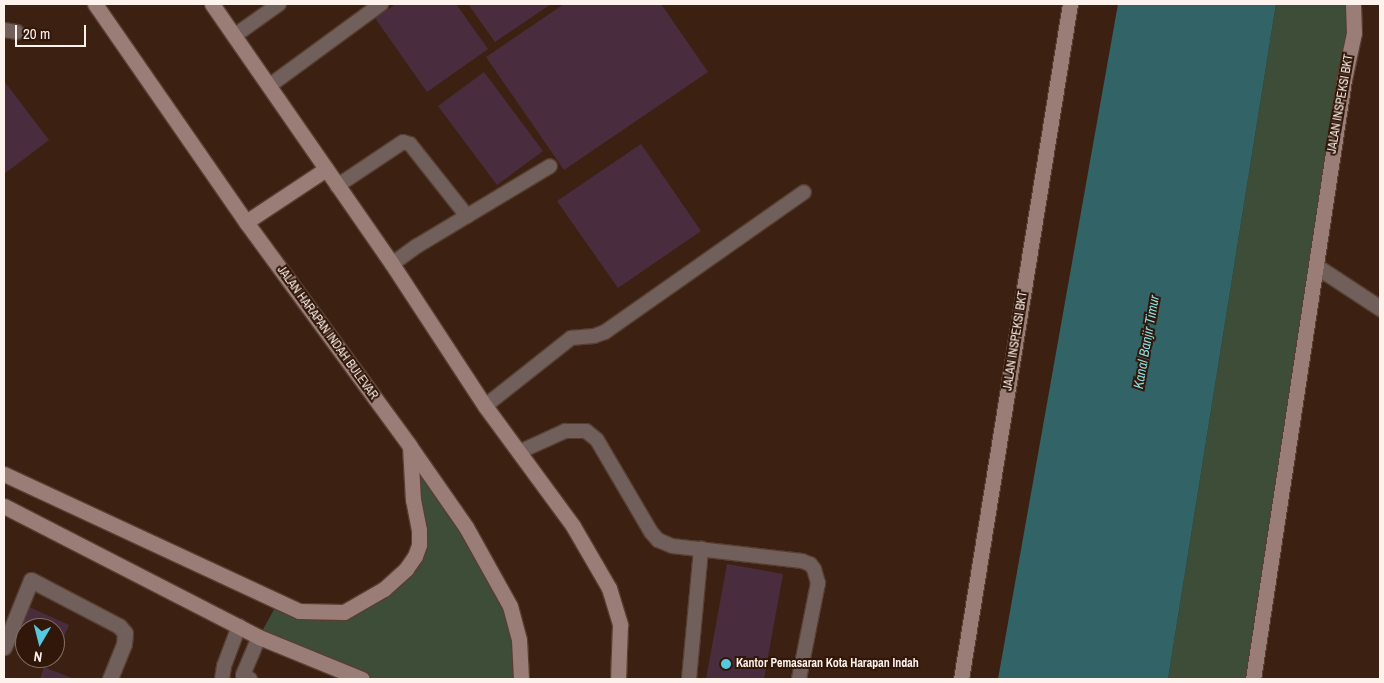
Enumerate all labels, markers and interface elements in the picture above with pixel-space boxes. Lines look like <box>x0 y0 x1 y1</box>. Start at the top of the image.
scale bar <box>18 15 89 47</box>
text: 20 m <box>23 23 50 44</box>
street label: JALAN INSPEKSI BKT <box>1325 53 1357 155</box>
street label: JALAN HARAPAN INDAH BULEVAR <box>274 263 380 403</box>
street label: JALAN INSPEKSI BKT <box>1001 290 1031 392</box>
water label: Kanal Banjir Timur <box>1129 294 1163 390</box>
north arrow <box>15 618 65 668</box>
text: N <box>33 647 43 666</box>
place label: Kantor Pemasaran Kota Harapan Indah <box>736 657 919 671</box>
marker: Kantor Pemasaran Kota Harapan Indah <box>720 658 732 670</box>

